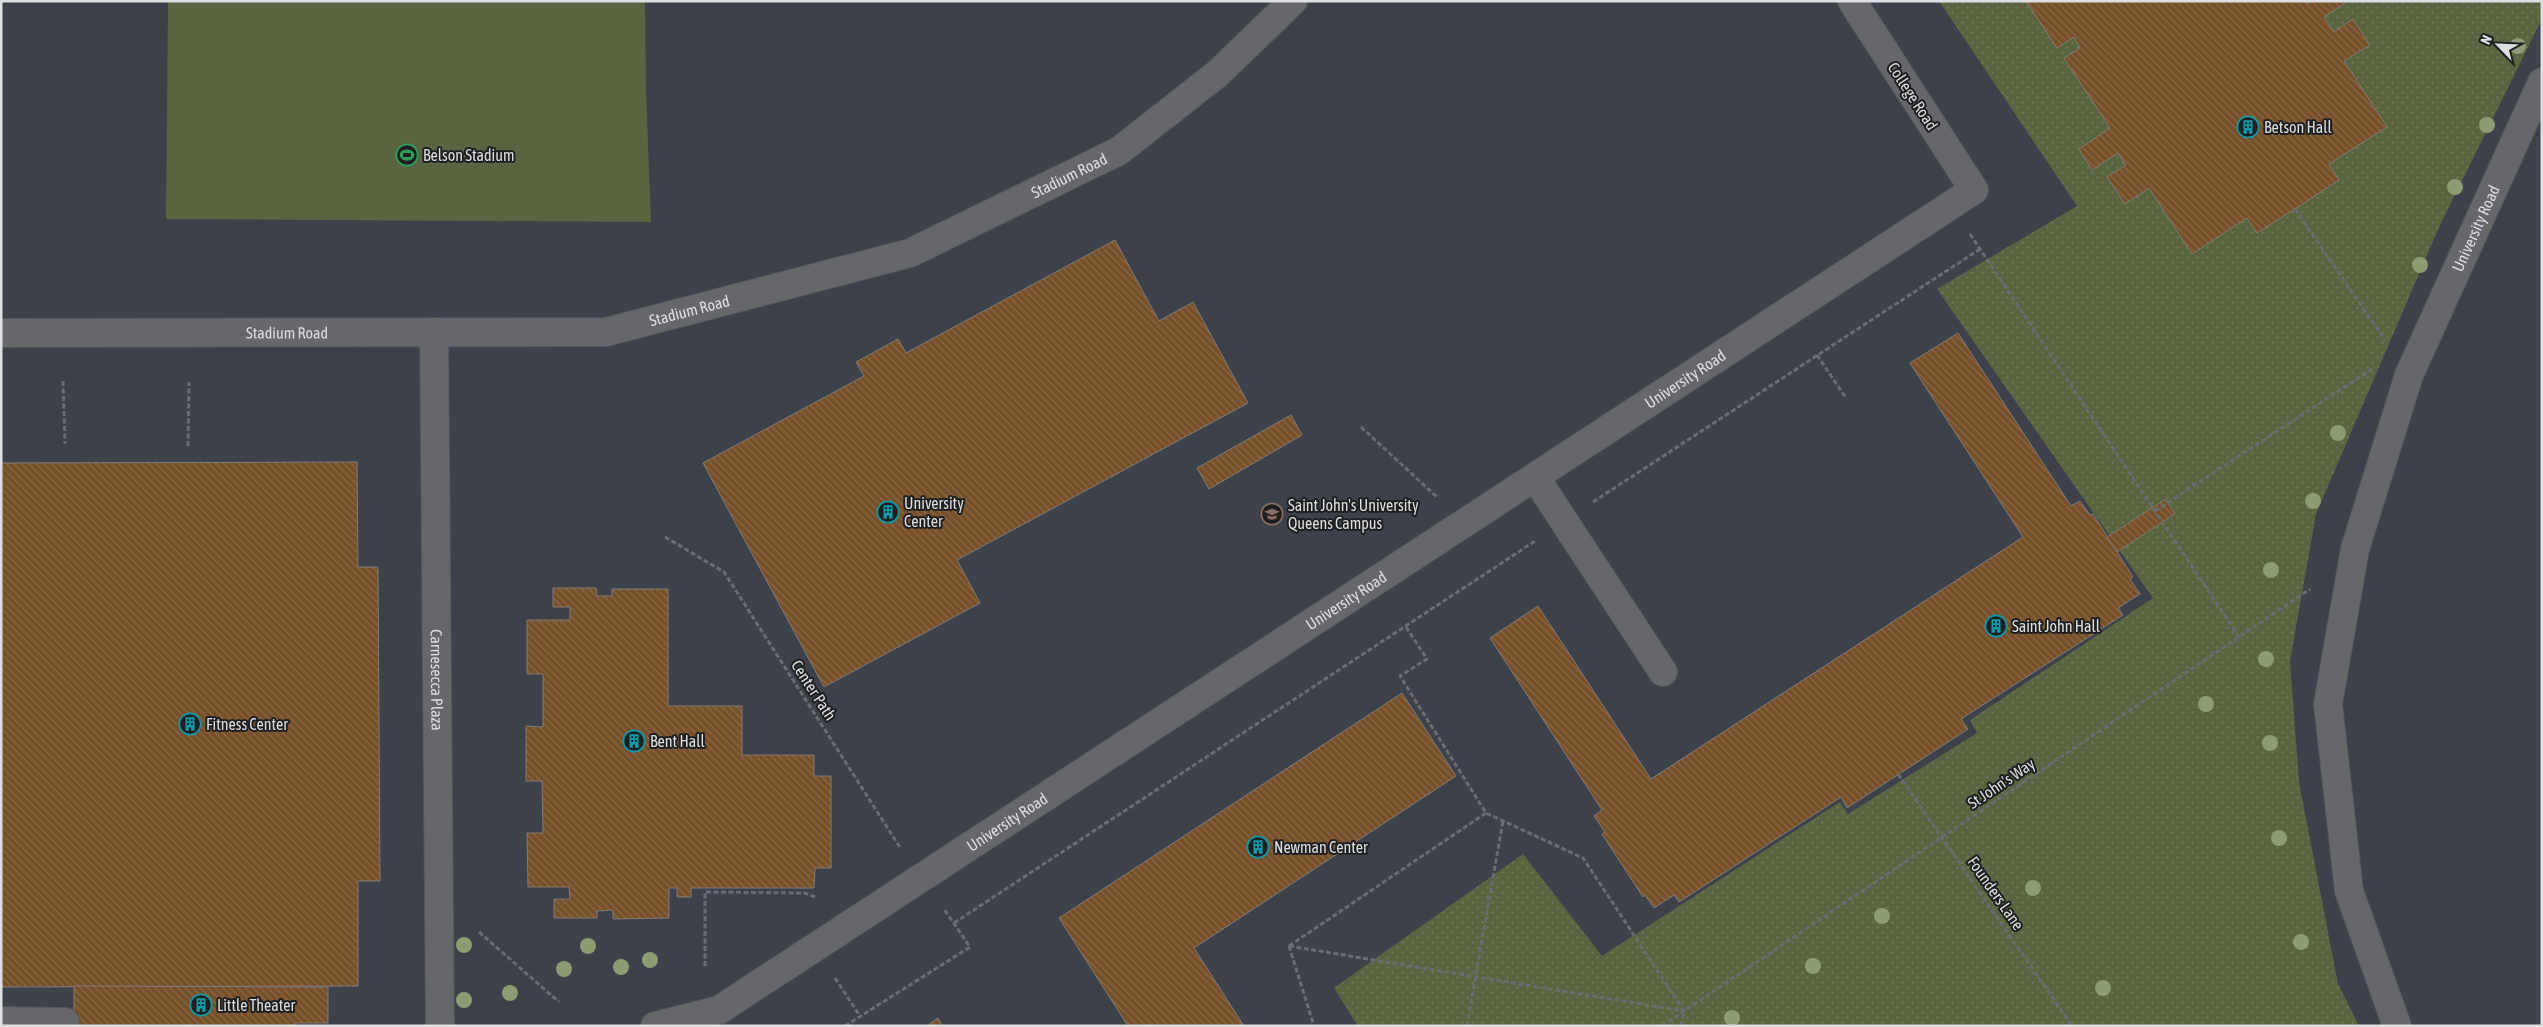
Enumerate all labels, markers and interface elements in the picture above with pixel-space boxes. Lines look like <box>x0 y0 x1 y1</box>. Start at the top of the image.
north arrow <box>2473 20 2523 70</box>
text: N <box>2477 33 2495 47</box>
street label: College Road <box>1884 59 1941 134</box>
building icon: Betson Hall <box>2236 115 2260 139</box>
place label: Betson Hall <box>2264 118 2333 136</box>
sports icon: Belson Stadium <box>395 143 419 167</box>
place label: Belson Stadium <box>423 146 515 164</box>
street label: Stadium Road <box>1028 149 1110 202</box>
street label: University Road <box>2448 182 2503 274</box>
street label: Stadium Road <box>647 291 731 329</box>
street label: Stadium Road <box>246 323 328 342</box>
street label: University Road <box>1641 346 1729 412</box>
place label: University Center <box>904 494 964 530</box>
place label: Saint John's University Queens Campus <box>1288 496 1419 533</box>
building icon: University Center <box>876 500 900 524</box>
school or university icon: Saint John's University Queens Campus <box>1260 502 1284 526</box>
street label: University Road <box>1302 567 1390 633</box>
building icon: Saint John Hall <box>1984 614 2008 638</box>
place label: Saint John Hall <box>2012 617 2101 635</box>
street label: Carnesecca Plaza <box>428 629 446 731</box>
street label: Center Path <box>788 657 840 723</box>
building icon: Fitness Center <box>178 712 202 736</box>
place label: Fitness Center <box>206 715 288 733</box>
building icon: Bent Hall <box>622 729 646 753</box>
place label: Bent Hall <box>650 732 705 750</box>
street label: St John's Way <box>1964 754 2039 813</box>
street label: University Road <box>963 789 1051 855</box>
building icon: Newman Center <box>1246 835 1270 859</box>
place label: Newman Center <box>1274 838 1368 856</box>
street label: Founders Lane <box>1964 853 2028 933</box>
building icon: Little Theater <box>189 993 213 1017</box>
place label: Little Theater <box>217 996 296 1014</box>

